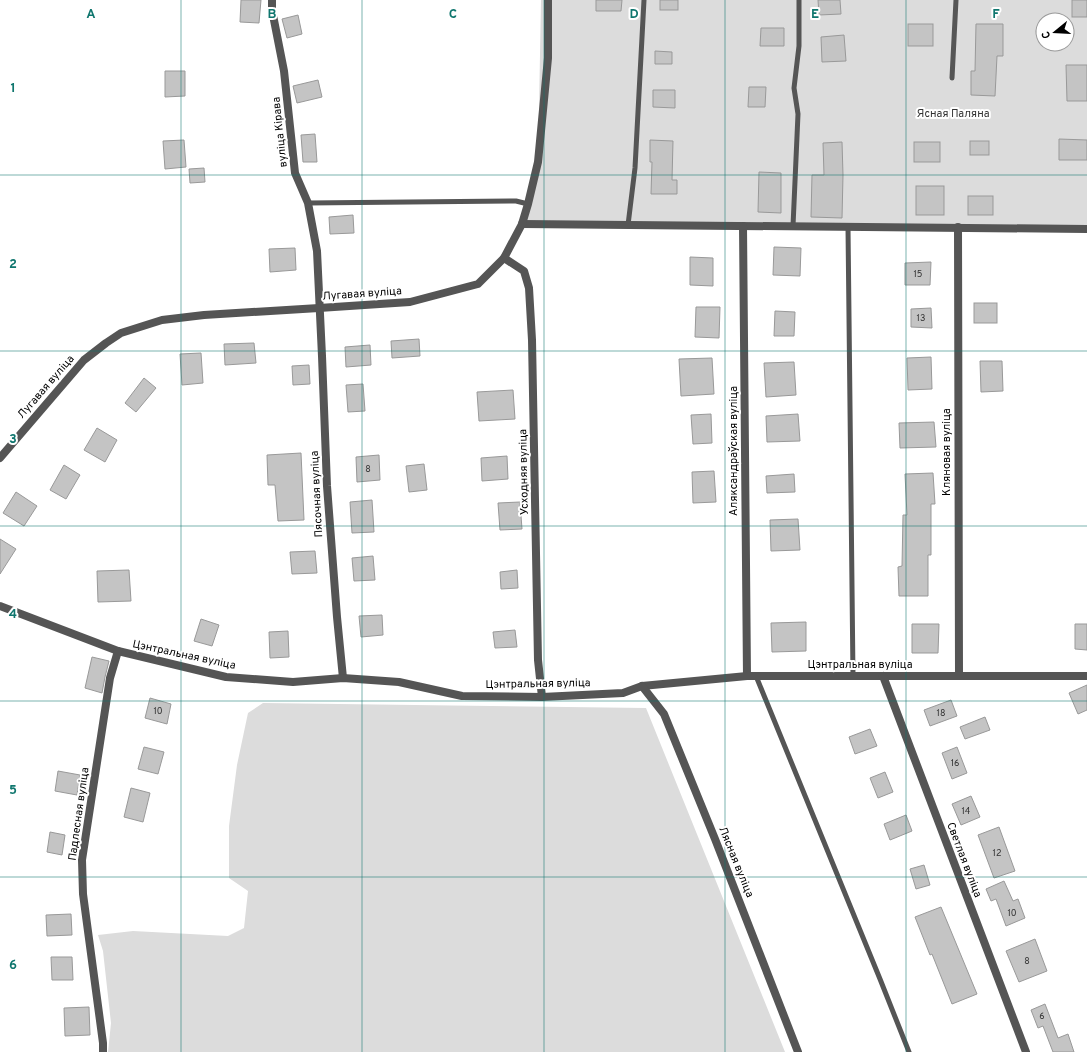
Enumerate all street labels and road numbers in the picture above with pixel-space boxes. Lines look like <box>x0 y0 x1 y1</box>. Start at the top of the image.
street label: вуліца Кірава <box>269 96 291 168</box>
street label: Лугавая вуліца <box>322 284 402 304</box>
street label: Лугавая вуліца <box>15 352 78 422</box>
street label: Аляксандраўская вуліца <box>727 386 741 516</box>
street label: Кляновая вуліца <box>940 408 954 496</box>
street label: Усходняя вуліца <box>516 429 532 515</box>
street label: Пясочная вуліца <box>308 450 326 538</box>
street label: Цэнтральная вуліца <box>131 637 237 673</box>
street label: Цэнтральная вуліца <box>807 658 913 672</box>
street label: Цэнтральная вуліца <box>485 676 591 692</box>
street label: Падлесная вуліца <box>66 766 93 862</box>
street label: Светлая вуліца <box>943 820 985 900</box>
street label: Лясная вуліца <box>715 824 757 900</box>

